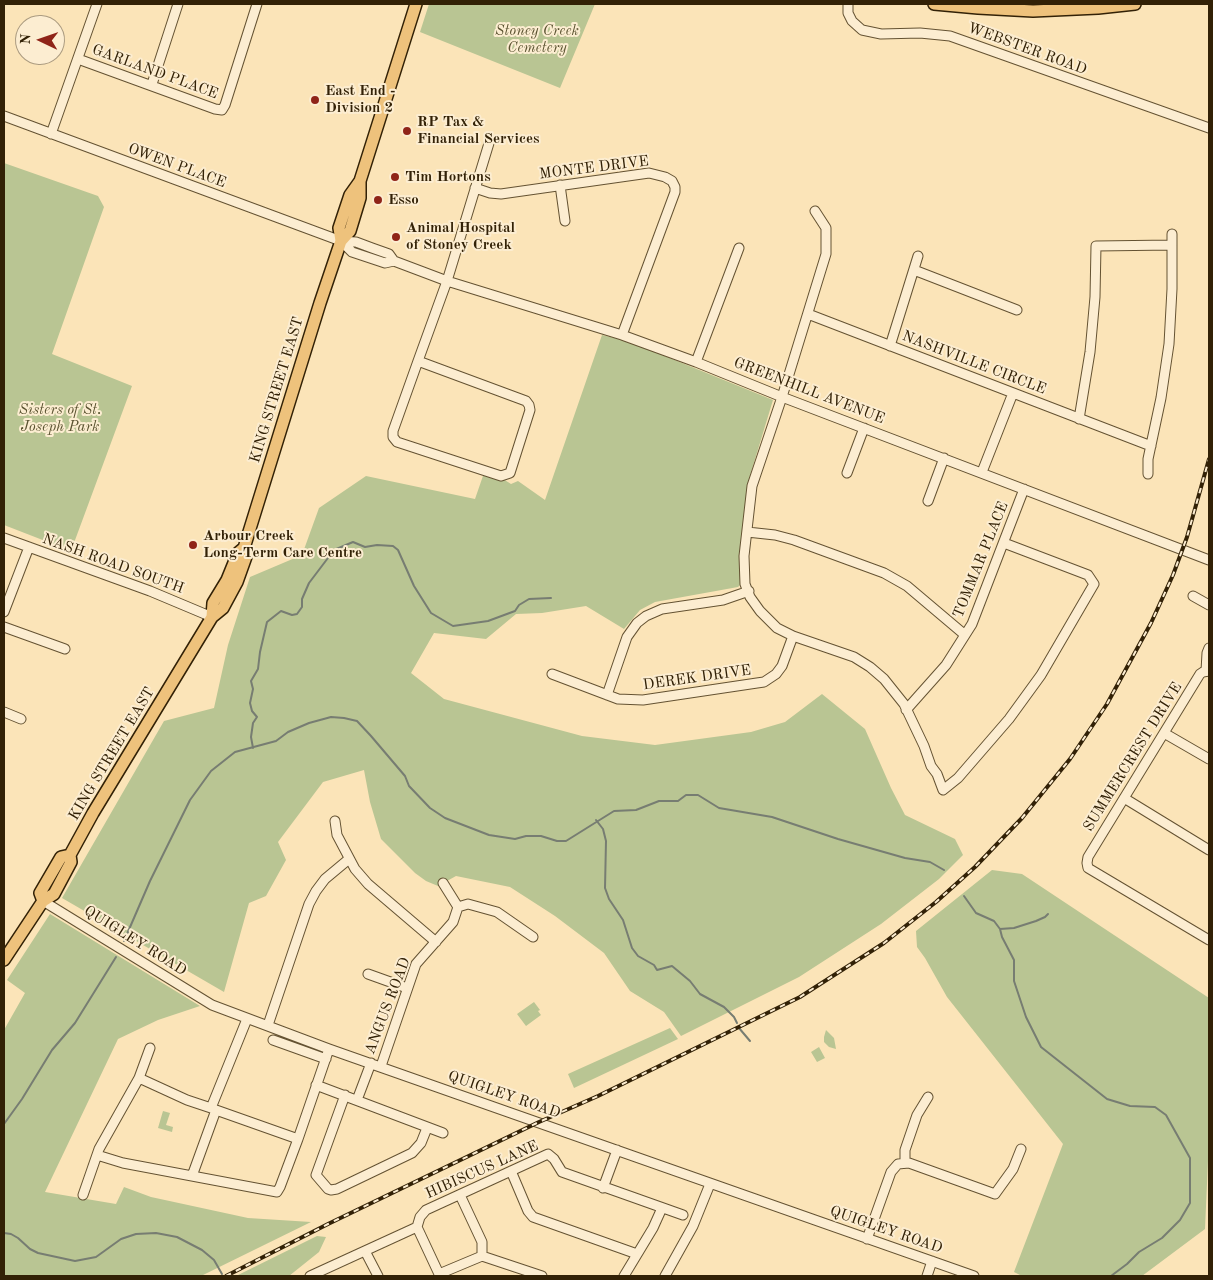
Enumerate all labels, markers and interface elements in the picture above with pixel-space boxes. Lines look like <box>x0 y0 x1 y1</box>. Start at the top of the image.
north arrow <box>15 15 65 65</box>
street label: WEBSTER ROAD <box>965 19 1089 79</box>
park label: Stoney Creek Cemetery <box>495 22 579 57</box>
text: N <box>19 34 33 45</box>
street label: GARLAND PLACE <box>89 41 221 103</box>
place label: East End - Division 2 <box>325 82 396 117</box>
marker: East End - Division 2 <box>309 94 321 106</box>
place label: RP Tax & Financial Services <box>417 113 540 148</box>
marker: RP Tax & Financial Services <box>401 125 413 137</box>
street label: OWEN PLACE <box>126 140 228 192</box>
street label: MONTE DRIVE <box>538 152 650 184</box>
place label: Tim Hortons <box>405 168 491 186</box>
marker: Tim Hortons <box>389 171 401 183</box>
place label: Esso <box>388 191 419 209</box>
marker: Esso <box>372 194 384 206</box>
place label: Animal Hospital of Stoney Creek <box>406 219 515 254</box>
marker: Animal Hospital of Stoney Creek <box>390 231 402 243</box>
street label: KING STREET EAST <box>246 315 308 465</box>
street label: NASHVILLE CIRCLE <box>899 327 1049 399</box>
street label: GREENHILL AVENUE <box>731 354 887 428</box>
park label: Sisters of St. Joseph Park <box>19 401 101 436</box>
street label: TOMMAR PLACE <box>949 499 1013 621</box>
place label: Arbour Creek Long-Term Care Centre <box>203 527 362 562</box>
street label: NASH ROAD SOUTH <box>40 530 186 598</box>
marker: Arbour Creek Long-Term Care Centre <box>187 539 199 551</box>
street label: DEREK DRIVE <box>642 662 752 694</box>
street label: SUMMERCREST DRIVE <box>1080 679 1186 835</box>
street label: KING STREET EAST <box>65 684 159 824</box>
street label: QUIGLEY ROAD <box>80 902 190 980</box>
street label: ANGUS ROAD <box>361 955 415 1057</box>
street label: QUIGLEY ROAD <box>445 1067 563 1123</box>
street label: HIBISCUS LANE <box>423 1137 541 1203</box>
street label: QUIGLEY ROAD <box>827 1202 945 1258</box>

